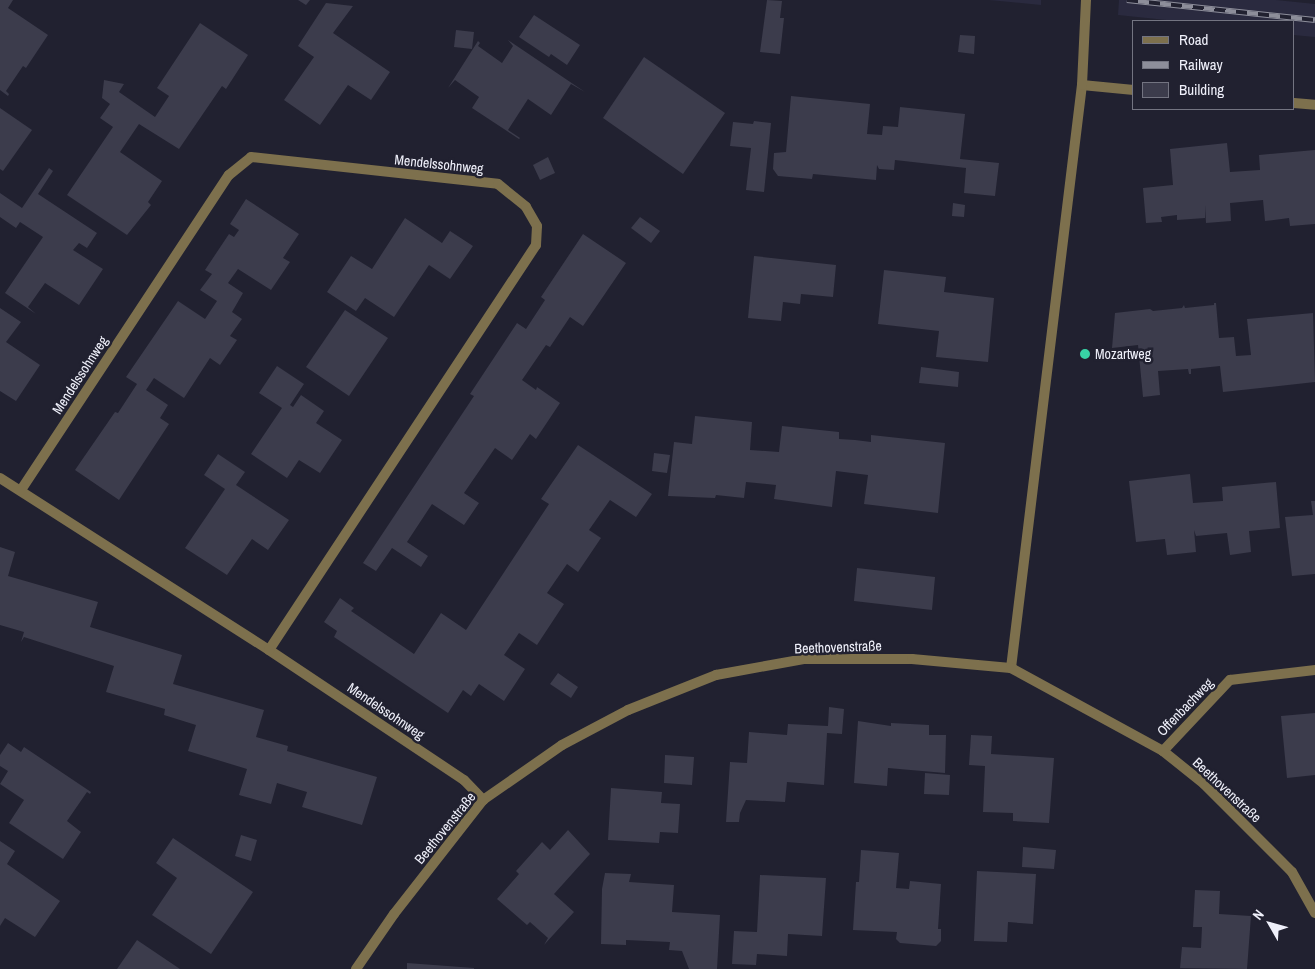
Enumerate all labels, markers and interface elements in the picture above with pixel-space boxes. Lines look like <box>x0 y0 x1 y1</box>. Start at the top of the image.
legend <box>1132 20 1295 110</box>
text: Road <box>1179 29 1208 50</box>
text: Railway <box>1179 54 1223 75</box>
text: Building <box>1179 79 1224 100</box>
street label: Mendelssohnweg <box>394 151 484 177</box>
street label: Mendelssohnweg <box>49 333 111 417</box>
place label: Mozartweg <box>1095 346 1151 362</box>
marker: Mozartweg <box>1079 348 1091 360</box>
street label: Beethovenstraße <box>794 637 882 657</box>
street label: Offenbachweg <box>1153 675 1217 739</box>
street label: Mendelssohnweg <box>344 679 428 743</box>
street label: Beethovenstraße <box>1189 754 1265 826</box>
street label: Beethovenstraße <box>411 789 479 867</box>
north arrow <box>1245 899 1295 949</box>
text: N <box>1249 906 1268 924</box>

